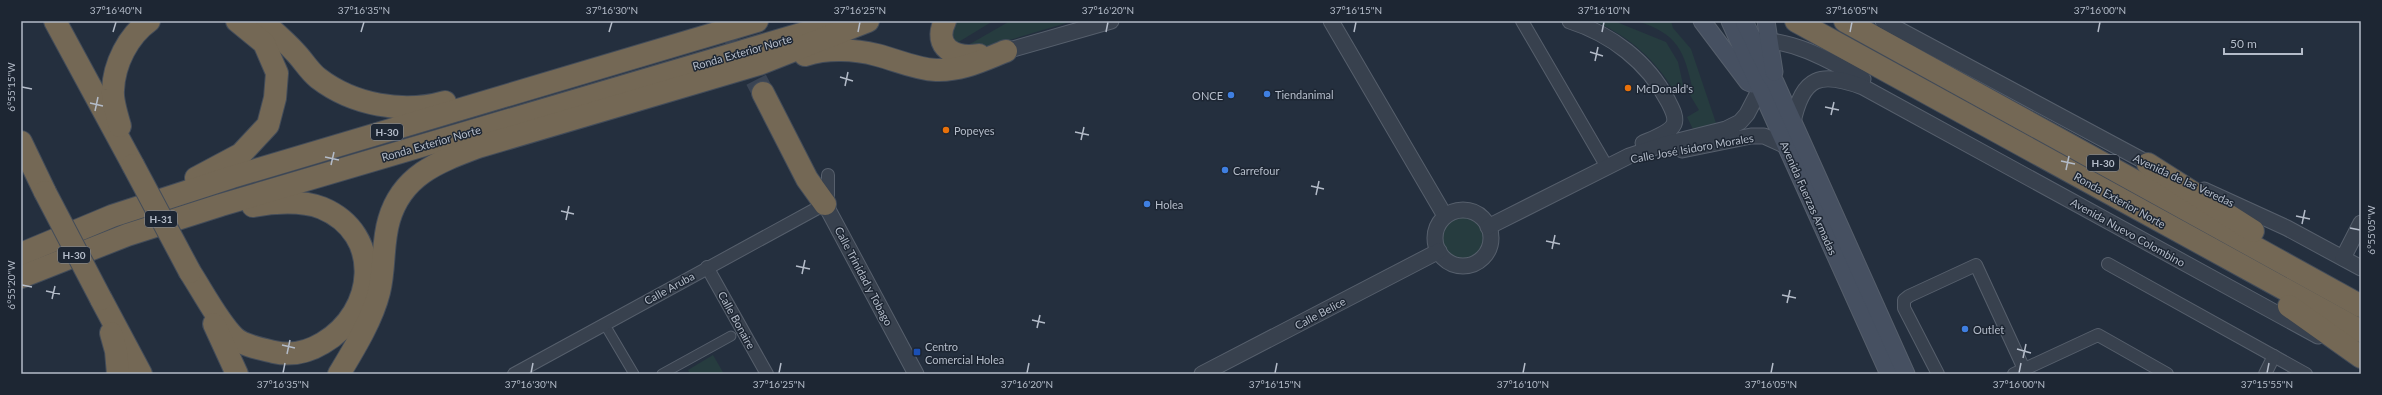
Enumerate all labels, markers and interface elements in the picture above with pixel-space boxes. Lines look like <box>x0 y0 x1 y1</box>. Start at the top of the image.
text: 37°16'40"N <box>90 4 142 16</box>
text: 37°16'35"N <box>338 4 390 16</box>
text: 37°16'30"N <box>586 4 638 16</box>
text: 37°16'25"N <box>834 4 886 16</box>
text: 37°16'20"N <box>1082 4 1134 16</box>
text: 37°16'15"N <box>1330 4 1382 16</box>
text: 37°16'10"N <box>1578 4 1630 16</box>
text: 37°16'05"N <box>1826 4 1878 16</box>
text: 37°16'00"N <box>2074 4 2126 16</box>
scale bar <box>2224 30 2302 56</box>
street label: Ronda Exterior Norte <box>691 32 793 72</box>
text: 50 m <box>2230 36 2257 51</box>
text: 6°55'15"W <box>5 62 17 112</box>
place label: McDonald's <box>1636 82 1693 95</box>
marker: McDonald's <box>1623 83 1633 93</box>
place label: Tiendanimal <box>1275 88 1334 101</box>
place label: ONCE <box>1192 89 1223 102</box>
marker: Tiendanimal <box>1262 89 1272 99</box>
marker: ONCE <box>1226 90 1236 100</box>
street label: Ronda Exterior Norte <box>380 123 482 163</box>
road number: H-30 <box>371 124 403 140</box>
place label: Popeyes <box>954 124 995 137</box>
marker: Popeyes <box>941 125 951 135</box>
street label: Calle José Isidoro Morales <box>1629 131 1755 165</box>
street label: Avenida Fuerzas Armadas <box>1778 139 1840 257</box>
street label: Avenida de las Veredas <box>2131 151 2237 209</box>
road number: H-30 <box>2087 155 2119 171</box>
place label: Carrefour <box>1233 164 1279 177</box>
marker: Carrefour <box>1220 165 1230 175</box>
street label: Ronda Exterior Norte <box>2072 169 2168 231</box>
street label: Avenida Nuevo Colombino <box>2069 195 2187 269</box>
place label: Holea <box>1155 198 1183 211</box>
marker: Holea <box>1142 199 1152 209</box>
text: 6°55'05"W <box>2365 205 2377 255</box>
road number: H-31 <box>145 211 177 227</box>
street label: Calle Trinidad y Tobago <box>832 224 896 328</box>
road number: H-30 <box>58 247 90 263</box>
text: 6°55'20"W <box>5 260 17 310</box>
street label: Calle Aruba <box>642 269 696 307</box>
street label: Calle Bonaire <box>716 289 758 351</box>
street label: Calle Belice <box>1292 294 1348 332</box>
place label: Outlet <box>1973 323 2004 336</box>
marker: Outlet <box>1960 324 1970 334</box>
place label: Centro Comercial Holea <box>925 340 1004 366</box>
marker: Centro Comercial Holea <box>912 347 922 357</box>
text: 37°16'35"N <box>257 378 309 390</box>
text: 37°16'30"N <box>505 378 557 390</box>
text: 37°16'25"N <box>753 378 805 390</box>
text: 37°16'20"N <box>1001 378 1053 390</box>
text: 37°16'15"N <box>1249 378 1301 390</box>
text: 37°16'10"N <box>1497 378 1549 390</box>
text: 37°16'05"N <box>1745 378 1797 390</box>
text: 37°16'00"N <box>1993 378 2045 390</box>
text: 37°15'55"N <box>2241 378 2293 390</box>

